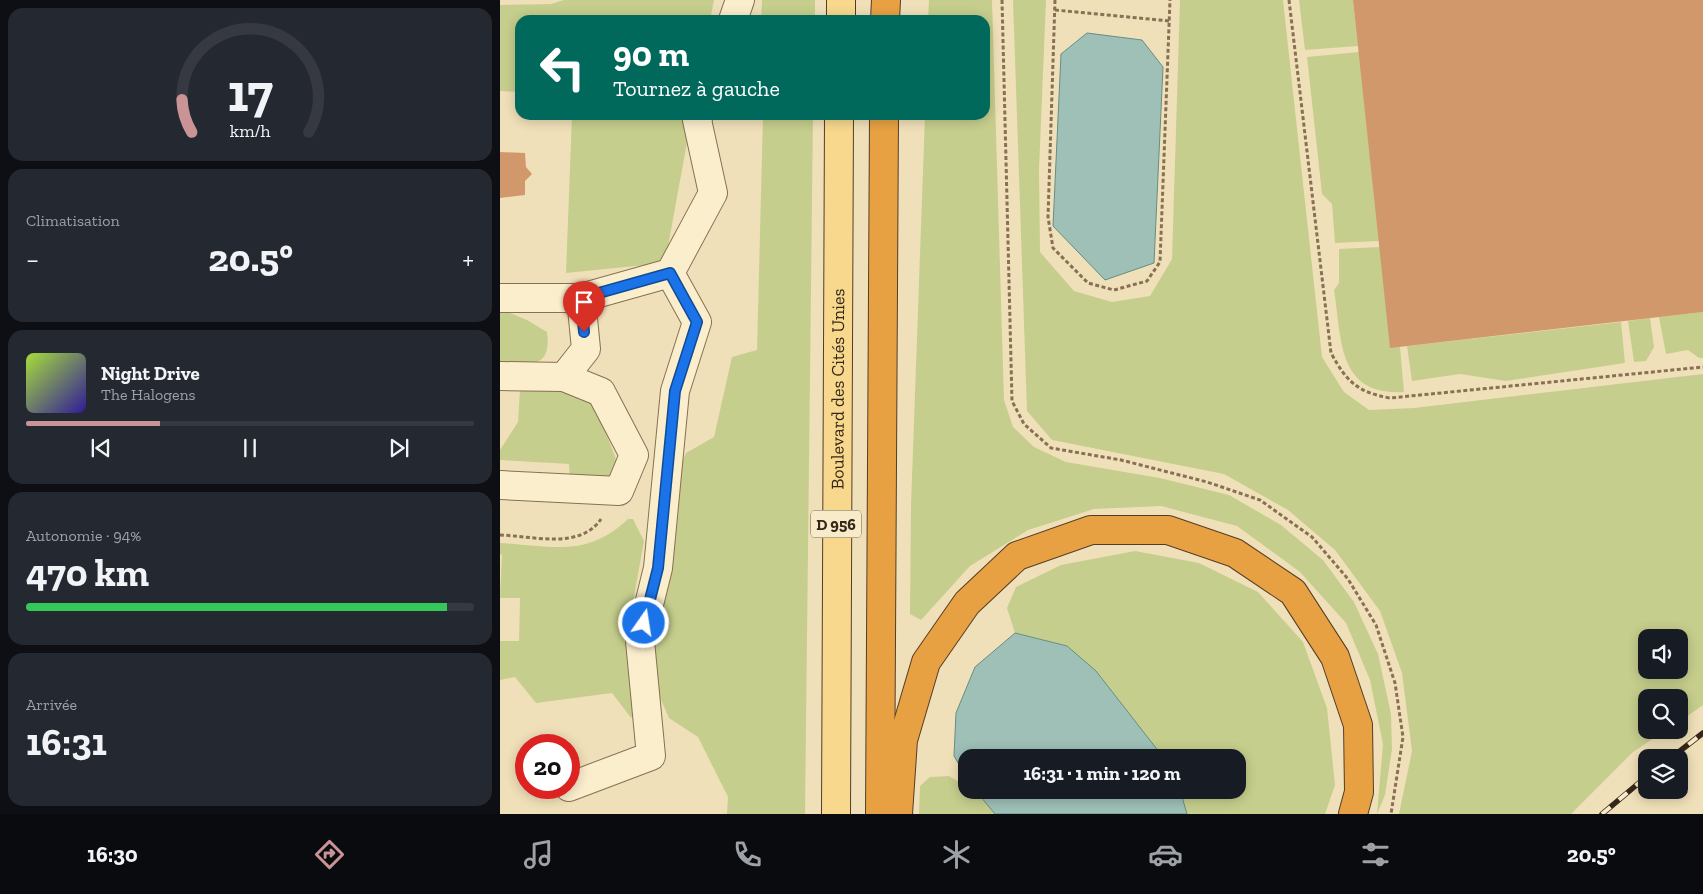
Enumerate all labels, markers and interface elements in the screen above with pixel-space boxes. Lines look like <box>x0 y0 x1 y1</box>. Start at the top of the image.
text: 90 m <box>613 33 689 75</box>
icon: left <box>530 35 595 100</box>
text: 17 <box>227 62 273 124</box>
text: Tournez à gauche <box>613 75 780 102</box>
text: km/h <box>230 120 270 142</box>
text: Climatisation <box>26 211 120 230</box>
text: 20.5° <box>208 235 293 281</box>
text: − <box>26 243 39 276</box>
text: + <box>462 243 474 276</box>
pin <box>563 281 605 332</box>
icon: arrive <box>570 288 598 316</box>
street label: Boulevard des Cités Unies <box>826 288 849 490</box>
text: Night Drive <box>101 362 200 385</box>
text: The Halogens <box>101 385 196 404</box>
icon: previous <box>87 434 115 462</box>
icon: pause <box>236 434 264 462</box>
icon: next <box>385 434 413 462</box>
road number: D 956 <box>811 510 861 538</box>
text: Autonomie · 94% <box>26 526 141 545</box>
text: 470 km <box>26 550 149 596</box>
position arrow <box>617 596 669 648</box>
map controls <box>1638 629 1688 799</box>
button: sound <box>1638 629 1688 679</box>
button: search <box>1638 689 1688 739</box>
text: Arrivée <box>26 695 77 714</box>
text: 16:31 <box>26 719 107 765</box>
speed limit sign: 20 <box>515 734 580 799</box>
button: layers <box>1638 749 1688 799</box>
text: 16:31 · 1 min · 120 m <box>1023 762 1181 785</box>
icon: directions <box>312 837 347 872</box>
icon: music <box>521 837 556 872</box>
icon: phone <box>730 837 765 872</box>
icon: climate <box>939 837 974 872</box>
icon: car <box>1148 837 1183 872</box>
icon: filters <box>1358 837 1393 872</box>
text: 16:30 <box>87 841 138 868</box>
text: 20.5° <box>1567 841 1616 868</box>

